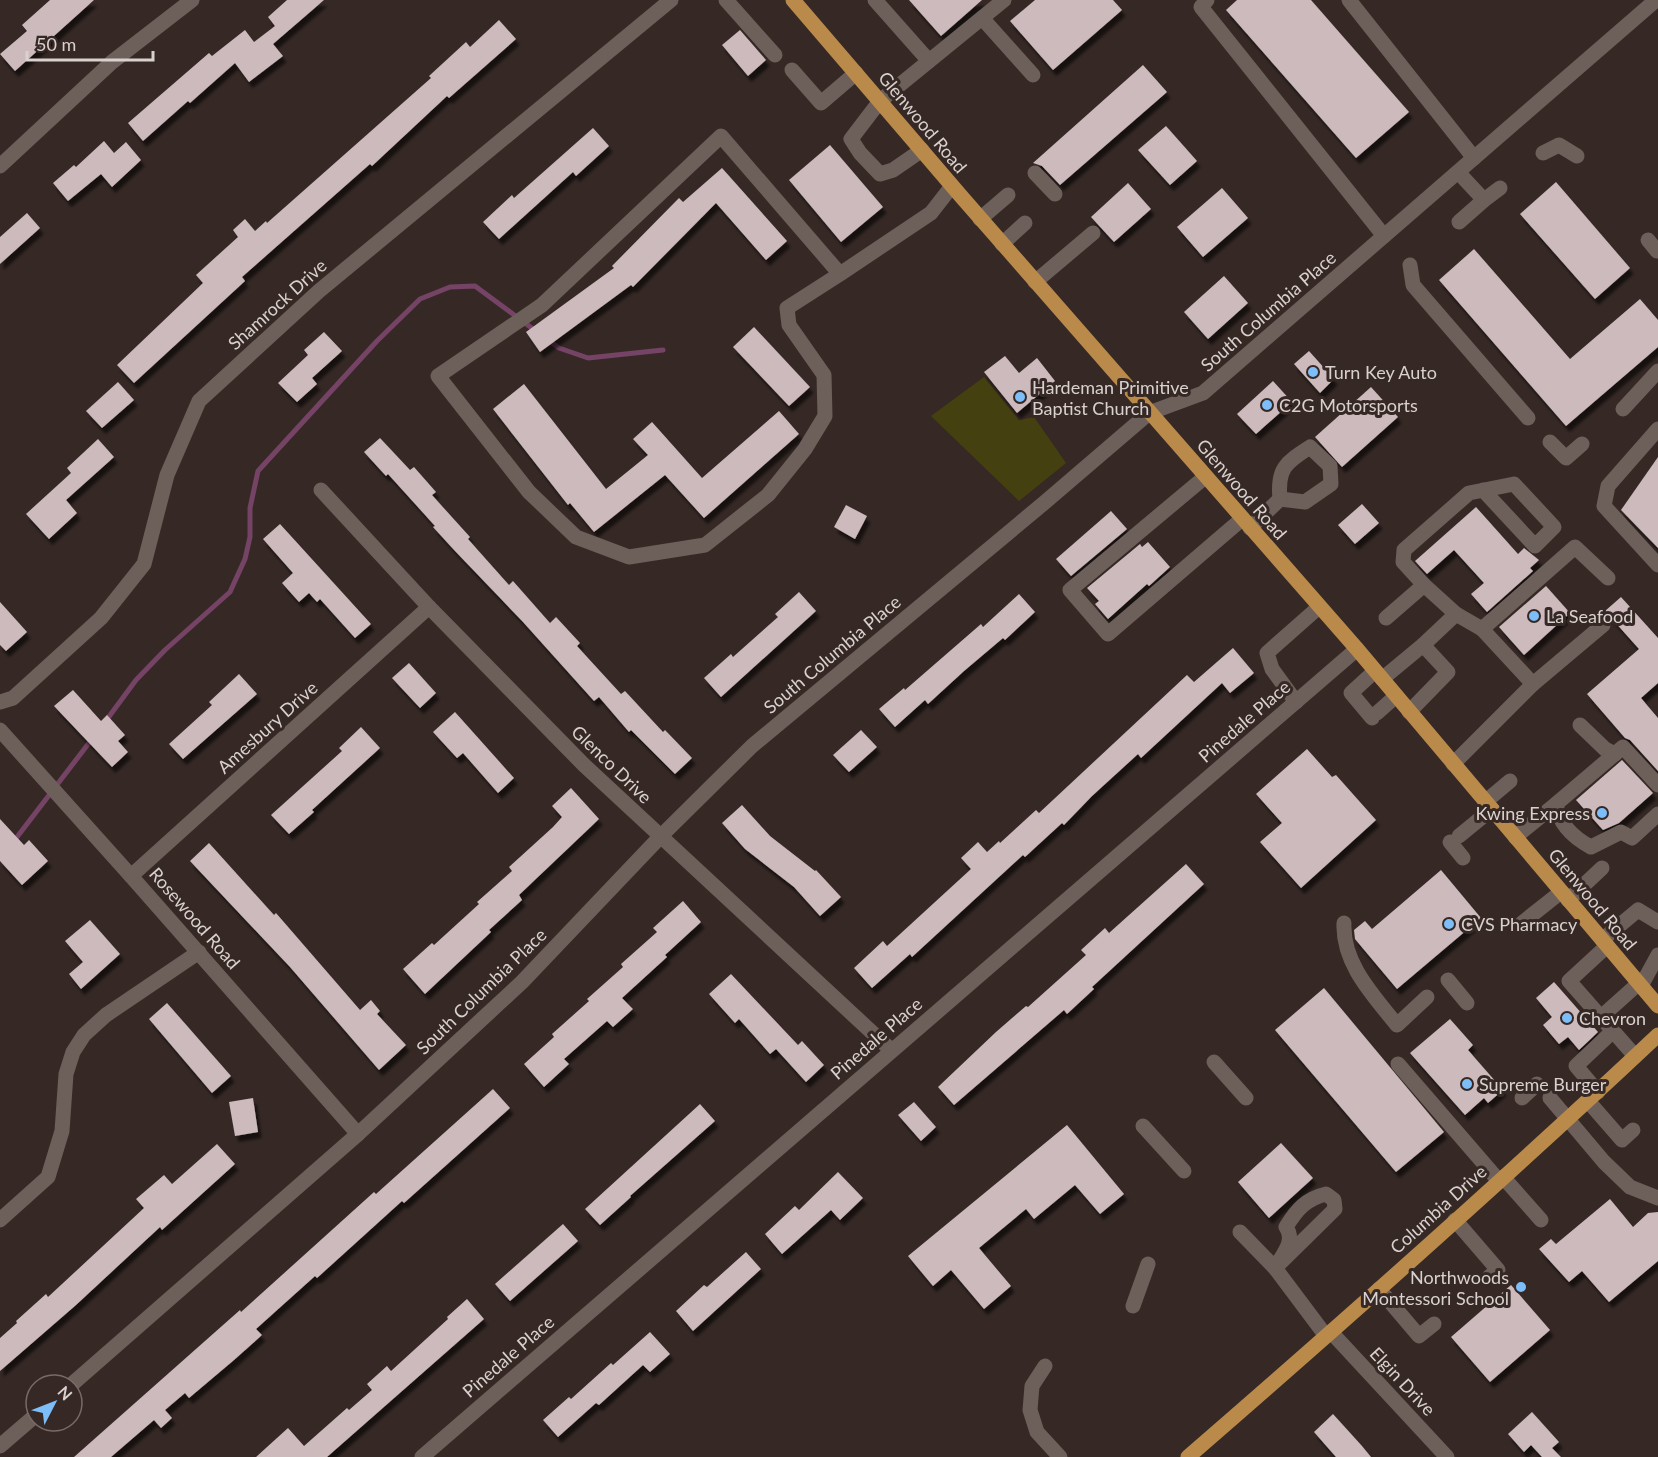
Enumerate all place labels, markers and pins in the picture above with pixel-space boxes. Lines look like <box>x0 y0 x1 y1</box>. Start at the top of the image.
place label: Turn Key Auto <box>1325 361 1437 383</box>
marker: Turn Key Auto <box>1306 365 1320 379</box>
place label: Hardeman Primitive Baptist Church <box>1032 376 1189 419</box>
marker: Hardeman Primitive Baptist Church <box>1013 390 1027 404</box>
place label: C2G Motorsports <box>1279 394 1418 416</box>
marker: C2G Motorsports <box>1260 398 1274 412</box>
place label: La Seafood <box>1546 605 1633 627</box>
marker: La Seafood <box>1527 609 1541 623</box>
place label: Kwing Express <box>1476 802 1590 824</box>
marker: Kwing Express <box>1595 806 1609 820</box>
place label: CVS Pharmacy <box>1461 913 1578 935</box>
marker: CVS Pharmacy <box>1442 917 1456 931</box>
place label: Chevron <box>1579 1007 1646 1029</box>
marker: Chevron <box>1560 1011 1574 1025</box>
place label: Supreme Burger <box>1479 1073 1607 1095</box>
marker: Supreme Burger <box>1460 1077 1474 1091</box>
place label: Northwoods Montessori School <box>1362 1266 1509 1309</box>
marker: Northwoods Montessori School <box>1514 1280 1528 1294</box>

